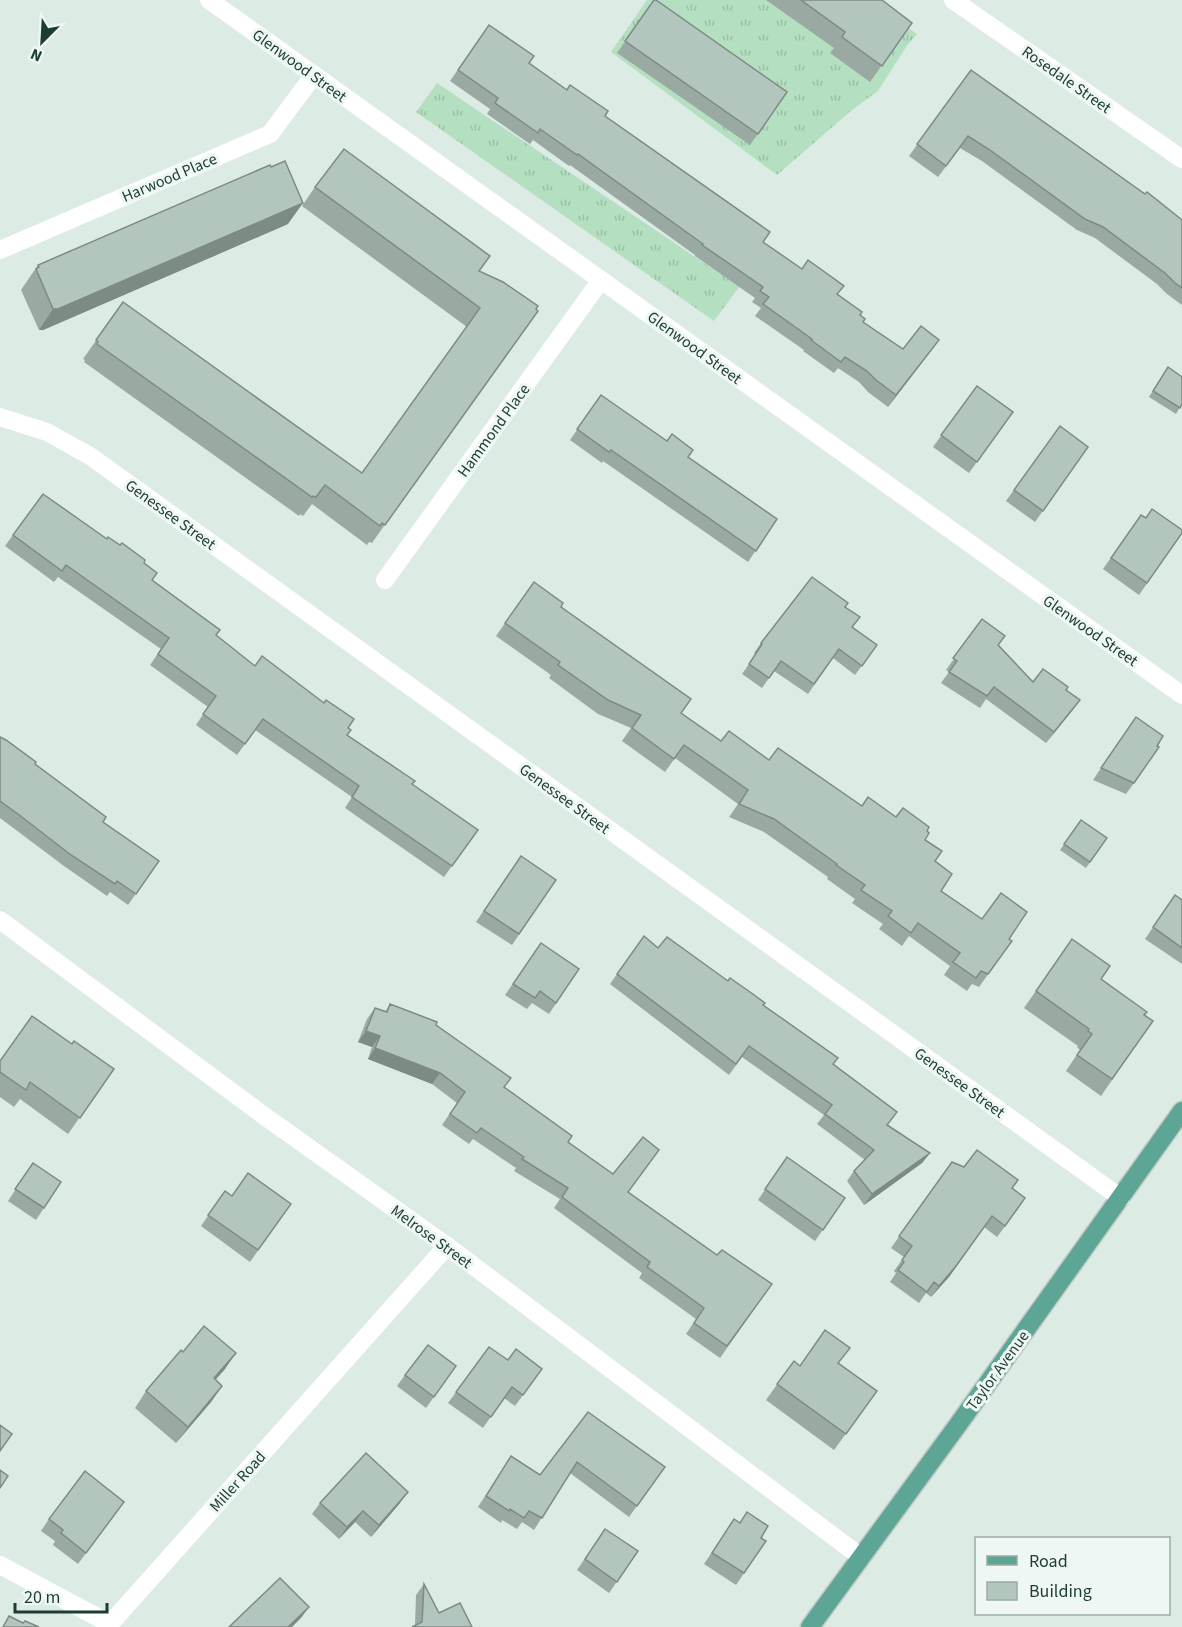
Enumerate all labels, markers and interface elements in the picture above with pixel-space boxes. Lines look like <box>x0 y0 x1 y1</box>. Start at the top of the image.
north arrow <box>12 12 72 72</box>
street label: Glenwood Street <box>248 24 351 108</box>
street label: Rosedale Street <box>1017 41 1116 119</box>
text: N <box>27 43 46 67</box>
street label: Harwood Place <box>118 148 220 208</box>
street label: Glenwood Street <box>643 306 746 390</box>
street label: Hammond Place <box>452 379 535 482</box>
street label: Genessee Street <box>121 474 221 556</box>
street label: Glenwood Street <box>1038 590 1143 672</box>
street label: Genessee Street <box>515 758 615 840</box>
street label: Genessee Street <box>910 1042 1010 1124</box>
street label: Melrose Street <box>386 1200 477 1274</box>
street label: Taylor Avenue <box>961 1326 1034 1415</box>
street label: Miller Road <box>205 1447 271 1517</box>
legend <box>975 1537 1170 1615</box>
text: Road <box>1029 1549 1068 1574</box>
scale bar <box>15 1576 106 1614</box>
text: Building <box>1029 1579 1092 1604</box>
text: 20 m <box>24 1585 60 1610</box>

